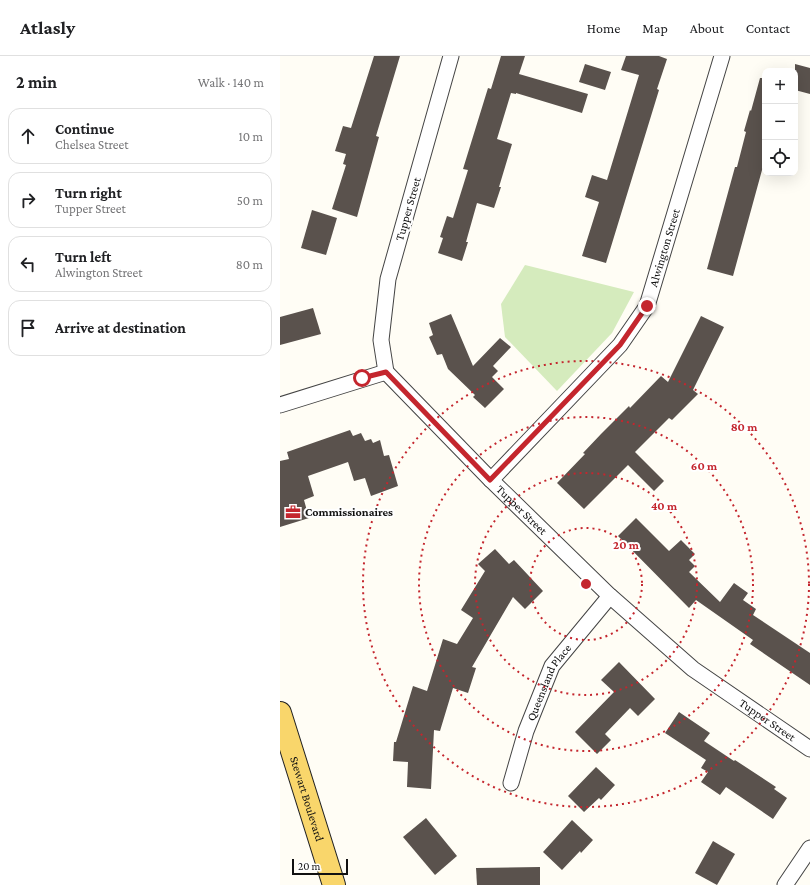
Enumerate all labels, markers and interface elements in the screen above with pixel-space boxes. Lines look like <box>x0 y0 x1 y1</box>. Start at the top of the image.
text: Atlasly <box>20 17 75 38</box>
text: Home <box>587 20 620 36</box>
text: Map <box>642 20 668 36</box>
text: About <box>690 20 724 36</box>
text: Contact <box>746 20 790 36</box>
map controls <box>762 68 798 176</box>
button: + <box>762 68 798 104</box>
text: 2 min <box>16 73 57 92</box>
text: Walk · 140 m <box>198 75 264 90</box>
button: − <box>762 104 798 140</box>
text: Continue <box>55 121 114 137</box>
icon: ahead <box>17 125 39 147</box>
text: 10 m <box>238 129 263 144</box>
text: Chelsea Street <box>55 137 129 152</box>
button: locate <box>762 140 798 176</box>
street label: Tupper Street <box>392 175 424 242</box>
text: Turn right <box>55 185 122 201</box>
icon: right <box>17 189 39 211</box>
text: 50 m <box>237 193 263 208</box>
text: Tupper Street <box>55 201 126 216</box>
street label: Alwington Street <box>646 206 683 289</box>
text: Turn left <box>55 249 111 265</box>
icon: left <box>17 253 39 275</box>
text: 80 m <box>236 257 263 272</box>
text: Alwington Street <box>55 265 143 280</box>
route end <box>638 297 656 315</box>
icon: arrive <box>17 317 39 339</box>
text: Arrive at destination <box>55 320 186 336</box>
route start <box>353 369 371 387</box>
text: 80 m <box>731 420 758 434</box>
text: 60 m <box>691 459 718 473</box>
street label: Tupper Street <box>493 482 551 538</box>
text: 40 m <box>651 499 678 513</box>
office icon: Commissionaires <box>284 503 302 521</box>
place label: Commissionaires <box>305 505 393 519</box>
text: 20 m <box>613 538 640 552</box>
centre of rings <box>579 577 593 591</box>
street label: Queensland Place <box>524 641 574 723</box>
street label: Tupper Street <box>736 696 799 745</box>
street label: Stewart Boulevard <box>287 755 327 844</box>
scale bar <box>292 857 348 876</box>
text: 20 m <box>298 860 320 872</box>

